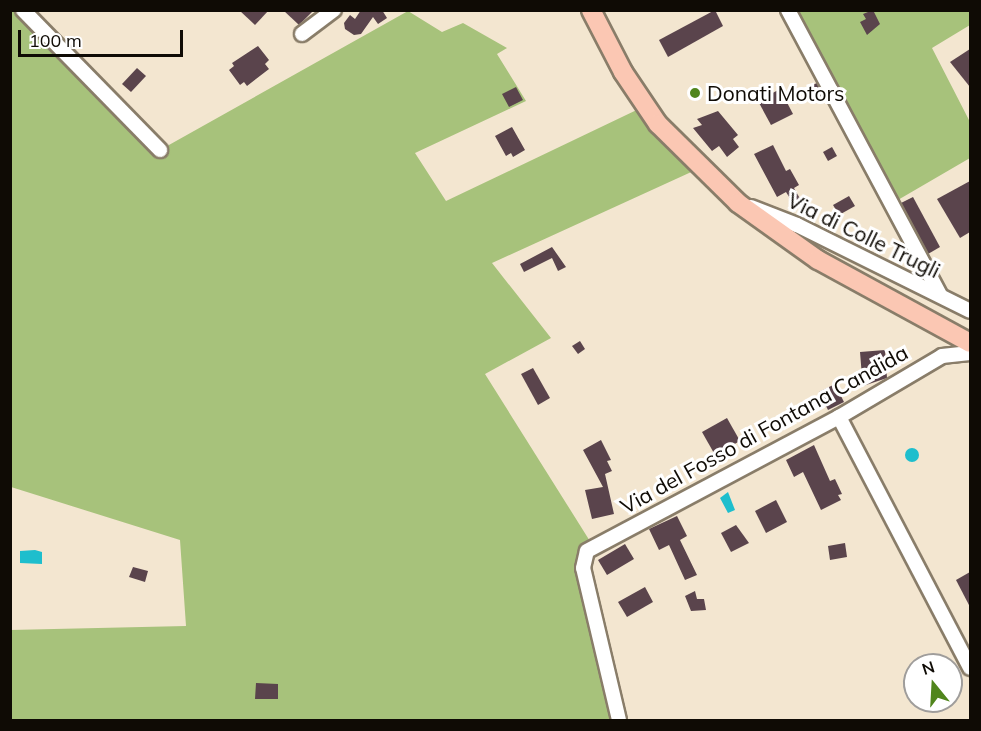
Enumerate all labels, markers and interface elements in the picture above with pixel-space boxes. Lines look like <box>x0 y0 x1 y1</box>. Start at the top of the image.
scale bar <box>21 18 186 56</box>
text: 100 m <box>29 29 82 52</box>
place label: Donati Motors <box>707 80 844 106</box>
marker: Donati Motors <box>688 86 702 100</box>
street label: Via di Colle Trugli <box>784 187 944 283</box>
street label: Via del Fosso di Fontana Candida <box>616 339 912 519</box>
north arrow <box>903 653 963 713</box>
text: N <box>919 656 937 679</box>

